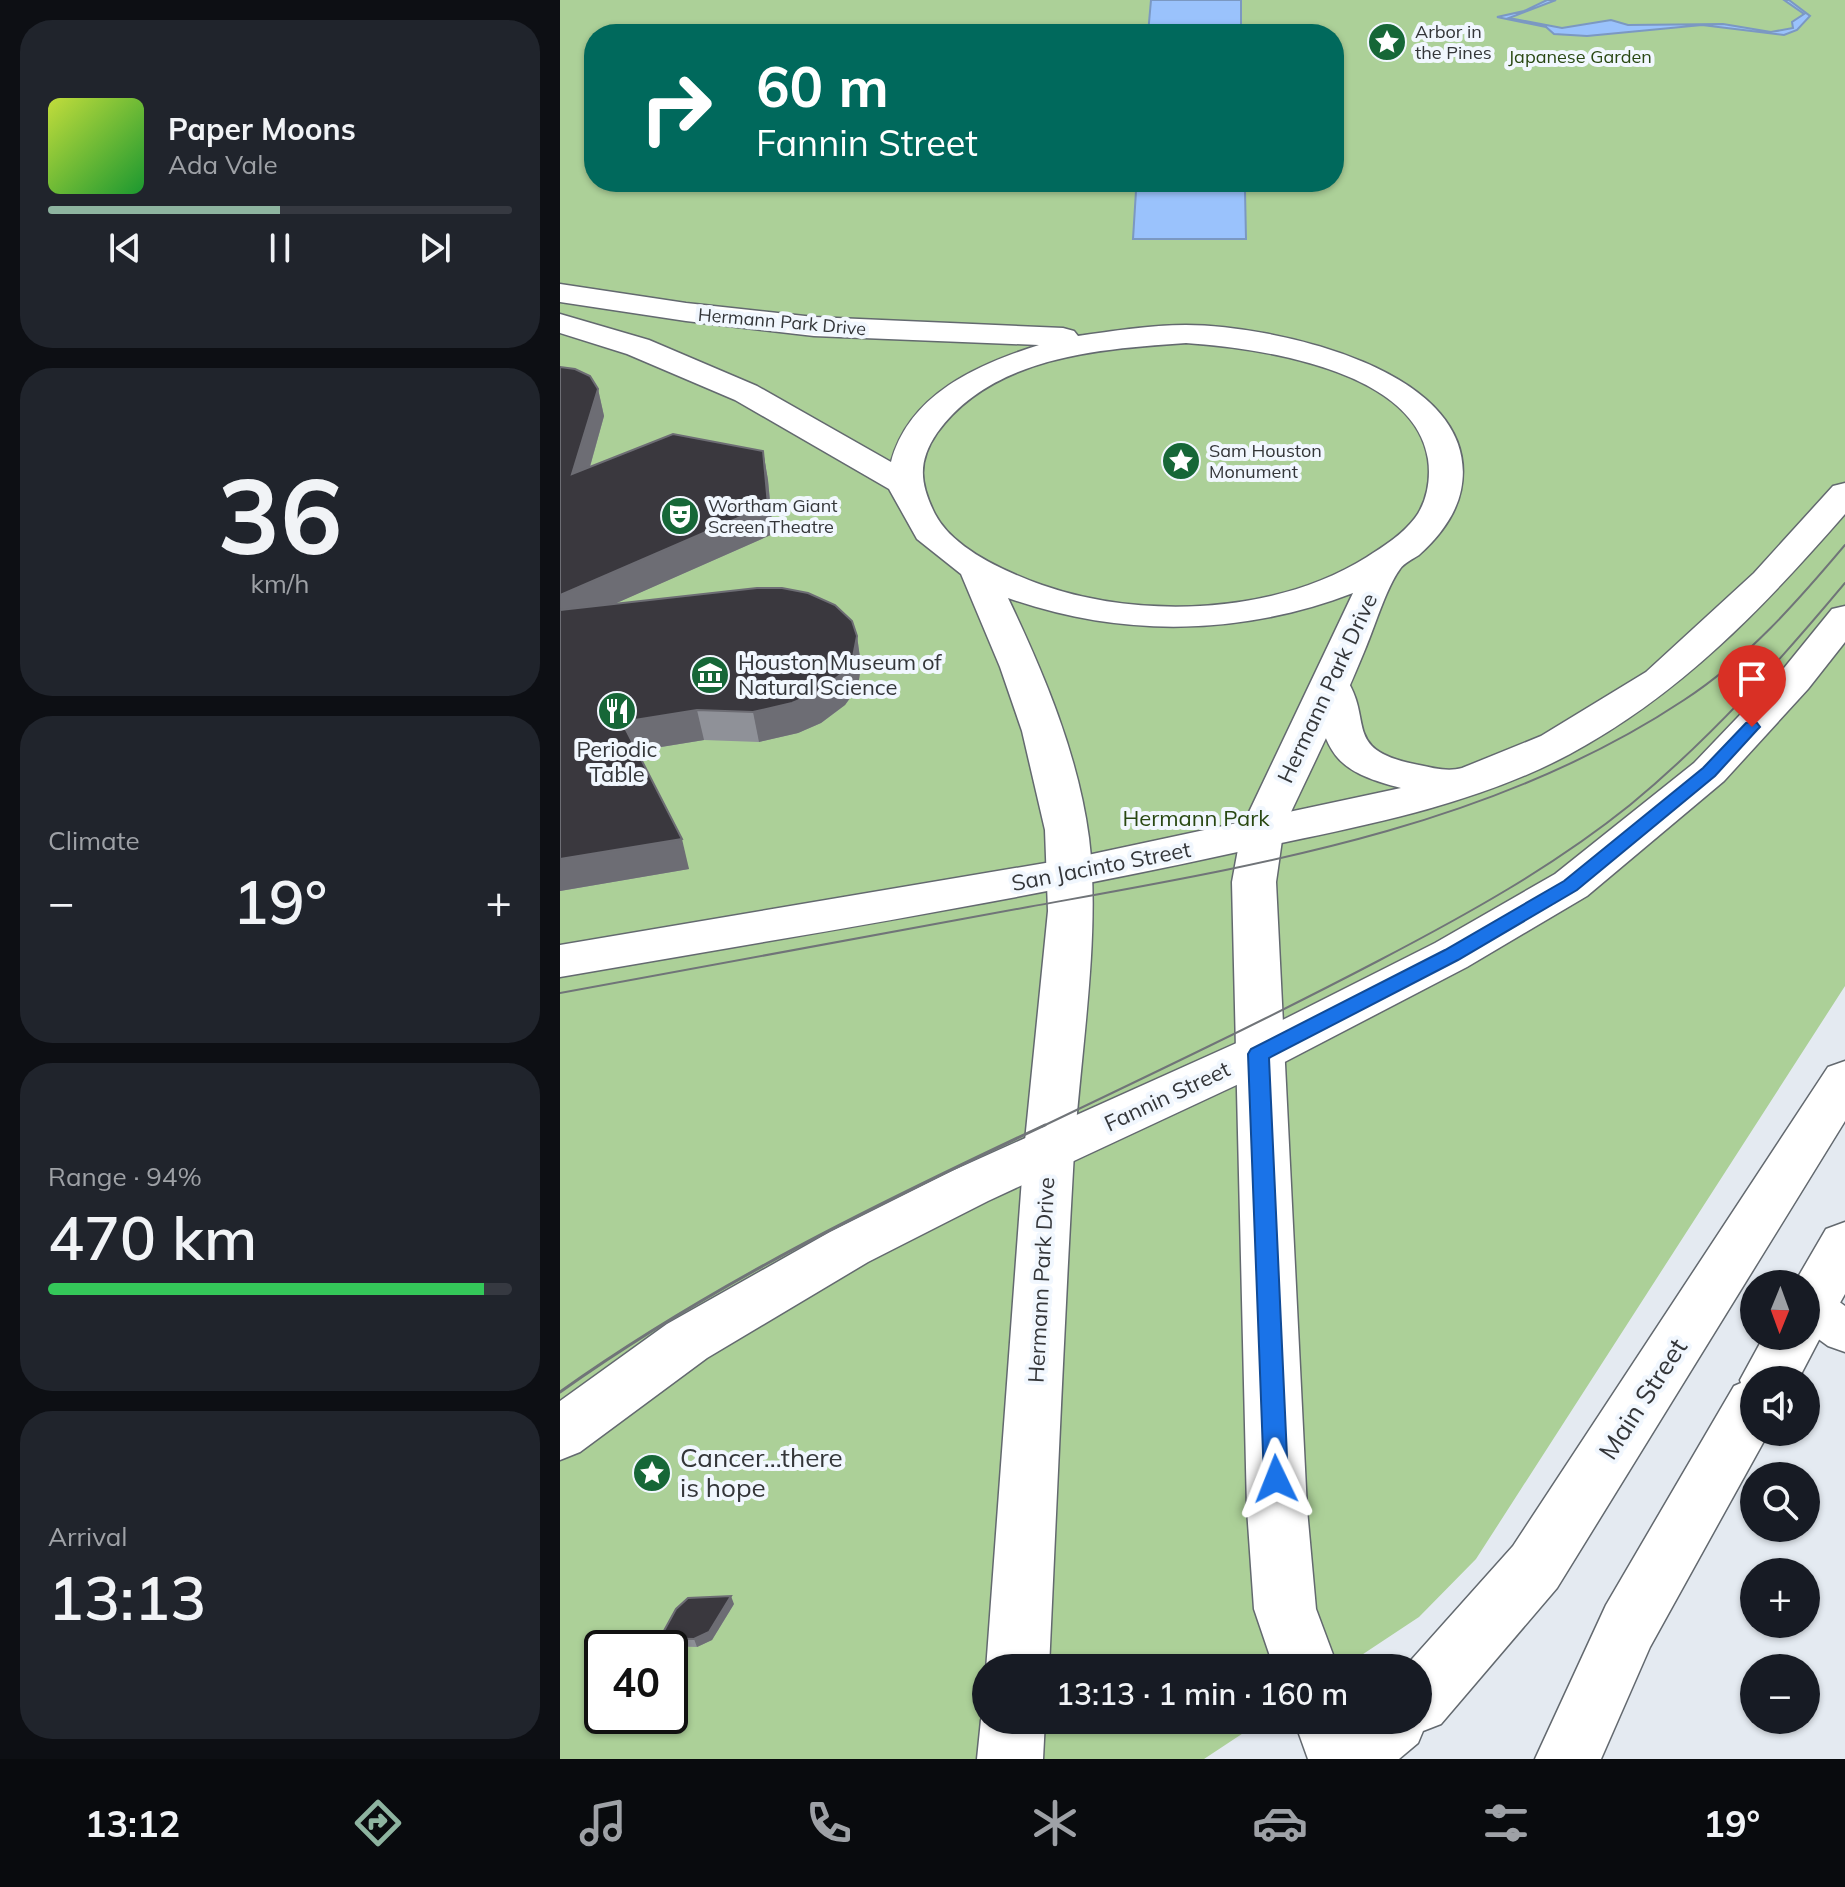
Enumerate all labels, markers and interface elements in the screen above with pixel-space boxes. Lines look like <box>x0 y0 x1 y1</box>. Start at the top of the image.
place label: Arbor in the Pines <box>1415 20 1492 64</box>
place icon: Arbor in the Pines <box>1366 21 1408 63</box>
park label: Japanese Garden <box>1508 45 1652 68</box>
text: 60 m <box>756 51 889 121</box>
icon: right <box>624 56 728 160</box>
text: Paper Moons <box>168 110 356 148</box>
text: Fannin Street <box>756 120 978 165</box>
text: Ada Vale <box>168 148 278 181</box>
icon: previous <box>103 226 147 270</box>
icon: pause <box>258 226 302 270</box>
icon: next <box>413 226 457 270</box>
street label: Hermann Park Drive <box>697 303 867 340</box>
place label: Sam Houston Monument <box>1209 439 1322 483</box>
place icon: Sam Houston Monument <box>1160 440 1202 482</box>
text: 36 <box>218 449 342 580</box>
place label: Wortham Giant Screen Theatre <box>708 494 838 538</box>
theatre icon: Wortham Giant Screen Theatre <box>659 495 701 537</box>
text: km/h <box>251 567 309 600</box>
street label: Hermann Park Drive <box>1271 589 1383 787</box>
pin <box>1718 645 1786 727</box>
place label: Houston Museum of Natural Science <box>738 648 942 701</box>
museum icon: Houston Museum of Natural Science <box>689 654 731 696</box>
icon: arrive <box>1730 657 1774 701</box>
restaurant icon: Periodic Table <box>596 690 638 732</box>
place label: Periodic Table <box>577 735 658 788</box>
park label: Hermann Park <box>1122 804 1270 832</box>
text: Climate <box>48 824 140 857</box>
street label: San Jacinto Street <box>1009 835 1193 897</box>
text: 19° <box>233 864 327 939</box>
text: − <box>48 874 74 929</box>
text: + <box>486 874 512 929</box>
street label: Fannin Street <box>1100 1055 1235 1137</box>
text: Range · 94% <box>48 1160 202 1193</box>
street label: Hermann Park Drive <box>1022 1176 1060 1384</box>
text: 470 km <box>48 1200 257 1275</box>
north arrow <box>1740 1270 1820 1350</box>
map controls <box>1740 1270 1820 1734</box>
street label: Main Street <box>1591 1332 1694 1466</box>
button: sound <box>1740 1366 1820 1446</box>
position arrow <box>1234 1437 1318 1521</box>
place label: Cancer...there is hope <box>680 1441 843 1504</box>
place icon: Cancer...there is hope <box>631 1452 673 1494</box>
button: search <box>1740 1462 1820 1542</box>
text: Arrival <box>48 1520 128 1553</box>
button: + <box>1740 1558 1820 1638</box>
text: 13:13 <box>48 1560 206 1635</box>
speed limit sign: 40 <box>584 1630 688 1734</box>
button: − <box>1740 1654 1820 1734</box>
text: 13:13 · 1 min · 160 m <box>1056 1675 1348 1713</box>
icon: directions <box>350 1795 406 1851</box>
icon: music <box>575 1795 631 1851</box>
icon: phone <box>801 1795 857 1851</box>
icon: climate <box>1027 1795 1083 1851</box>
icon: car <box>1252 1795 1308 1851</box>
icon: filters <box>1478 1795 1534 1851</box>
text: 13:12 <box>85 1801 180 1846</box>
text: 19° <box>1703 1801 1760 1846</box>

